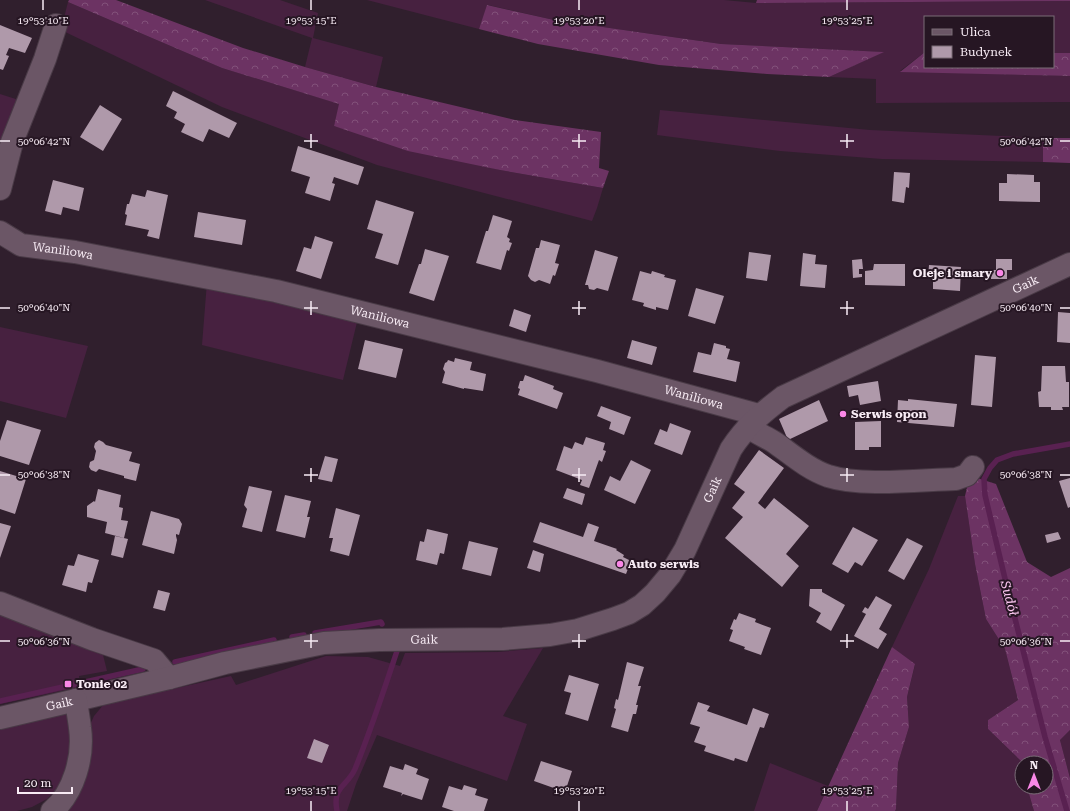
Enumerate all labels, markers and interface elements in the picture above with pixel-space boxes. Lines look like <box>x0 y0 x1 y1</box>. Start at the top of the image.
text: 19°53'10"E <box>17 15 69 26</box>
text: 19°53'15"E <box>285 15 337 26</box>
text: 19°53'20"E <box>553 15 605 26</box>
text: 19°53'25"E <box>821 15 873 26</box>
legend <box>924 16 1054 68</box>
text: Ulica <box>960 25 991 39</box>
text: Budynek <box>960 45 1012 59</box>
text: 50°06'42"N <box>18 136 70 147</box>
text: 50°06'42"N <box>1000 136 1052 147</box>
street label: Waniliowa <box>32 240 95 262</box>
place label: Oleje i smary <box>913 266 993 280</box>
marker: Oleje i smary <box>995 268 1005 278</box>
street label: Gaik <box>1010 272 1041 297</box>
text: 50°06'40"N <box>18 302 70 313</box>
text: 50°06'40"N <box>1000 302 1052 313</box>
street label: Waniliowa <box>349 303 412 331</box>
street label: Waniliowa <box>663 383 725 412</box>
place label: Serwis opon <box>851 407 927 421</box>
marker: Serwis opon <box>838 409 848 419</box>
text: 50°06'38"N <box>18 469 70 480</box>
text: 50°06'38"N <box>1000 469 1052 480</box>
street label: Gaik <box>700 474 725 505</box>
place label: Auto serwis <box>628 557 699 571</box>
marker: Auto serwis <box>615 559 625 569</box>
water label: Sudół <box>997 578 1022 618</box>
street label: Gaik <box>410 633 438 647</box>
text: 50°06'36"N <box>18 636 70 647</box>
text: 50°06'36"N <box>1000 636 1052 647</box>
place label: Tonie 02 <box>76 677 127 691</box>
marker: Tonie 02 <box>63 679 73 689</box>
street label: Gaik <box>44 694 75 714</box>
north arrow <box>1014 755 1054 795</box>
text: N <box>1030 759 1039 772</box>
scale bar <box>18 769 72 795</box>
text: 20 m <box>24 776 51 790</box>
text: 19°53'15"E <box>285 785 337 796</box>
text: 19°53'20"E <box>553 785 605 796</box>
text: 19°53'25"E <box>821 785 873 796</box>

